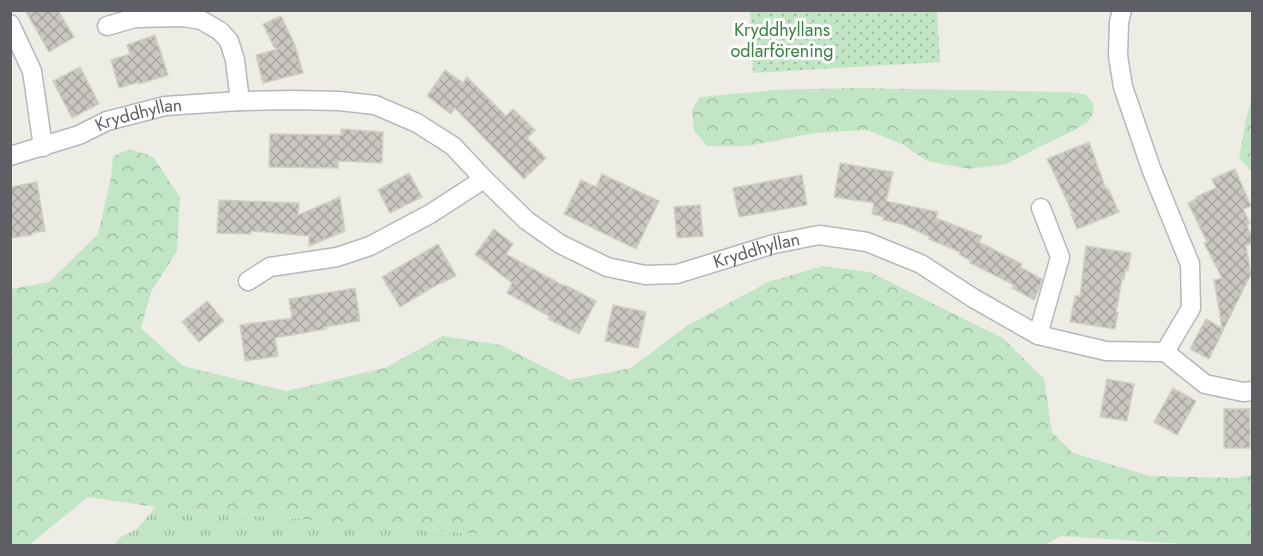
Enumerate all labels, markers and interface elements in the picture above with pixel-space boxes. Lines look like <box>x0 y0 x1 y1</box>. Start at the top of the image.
park label: Kryddhyllans odlarförening <box>730 17 834 64</box>
street label: Kryddhyllan <box>90 92 183 138</box>
street label: Kryddhyllan <box>710 226 802 275</box>

